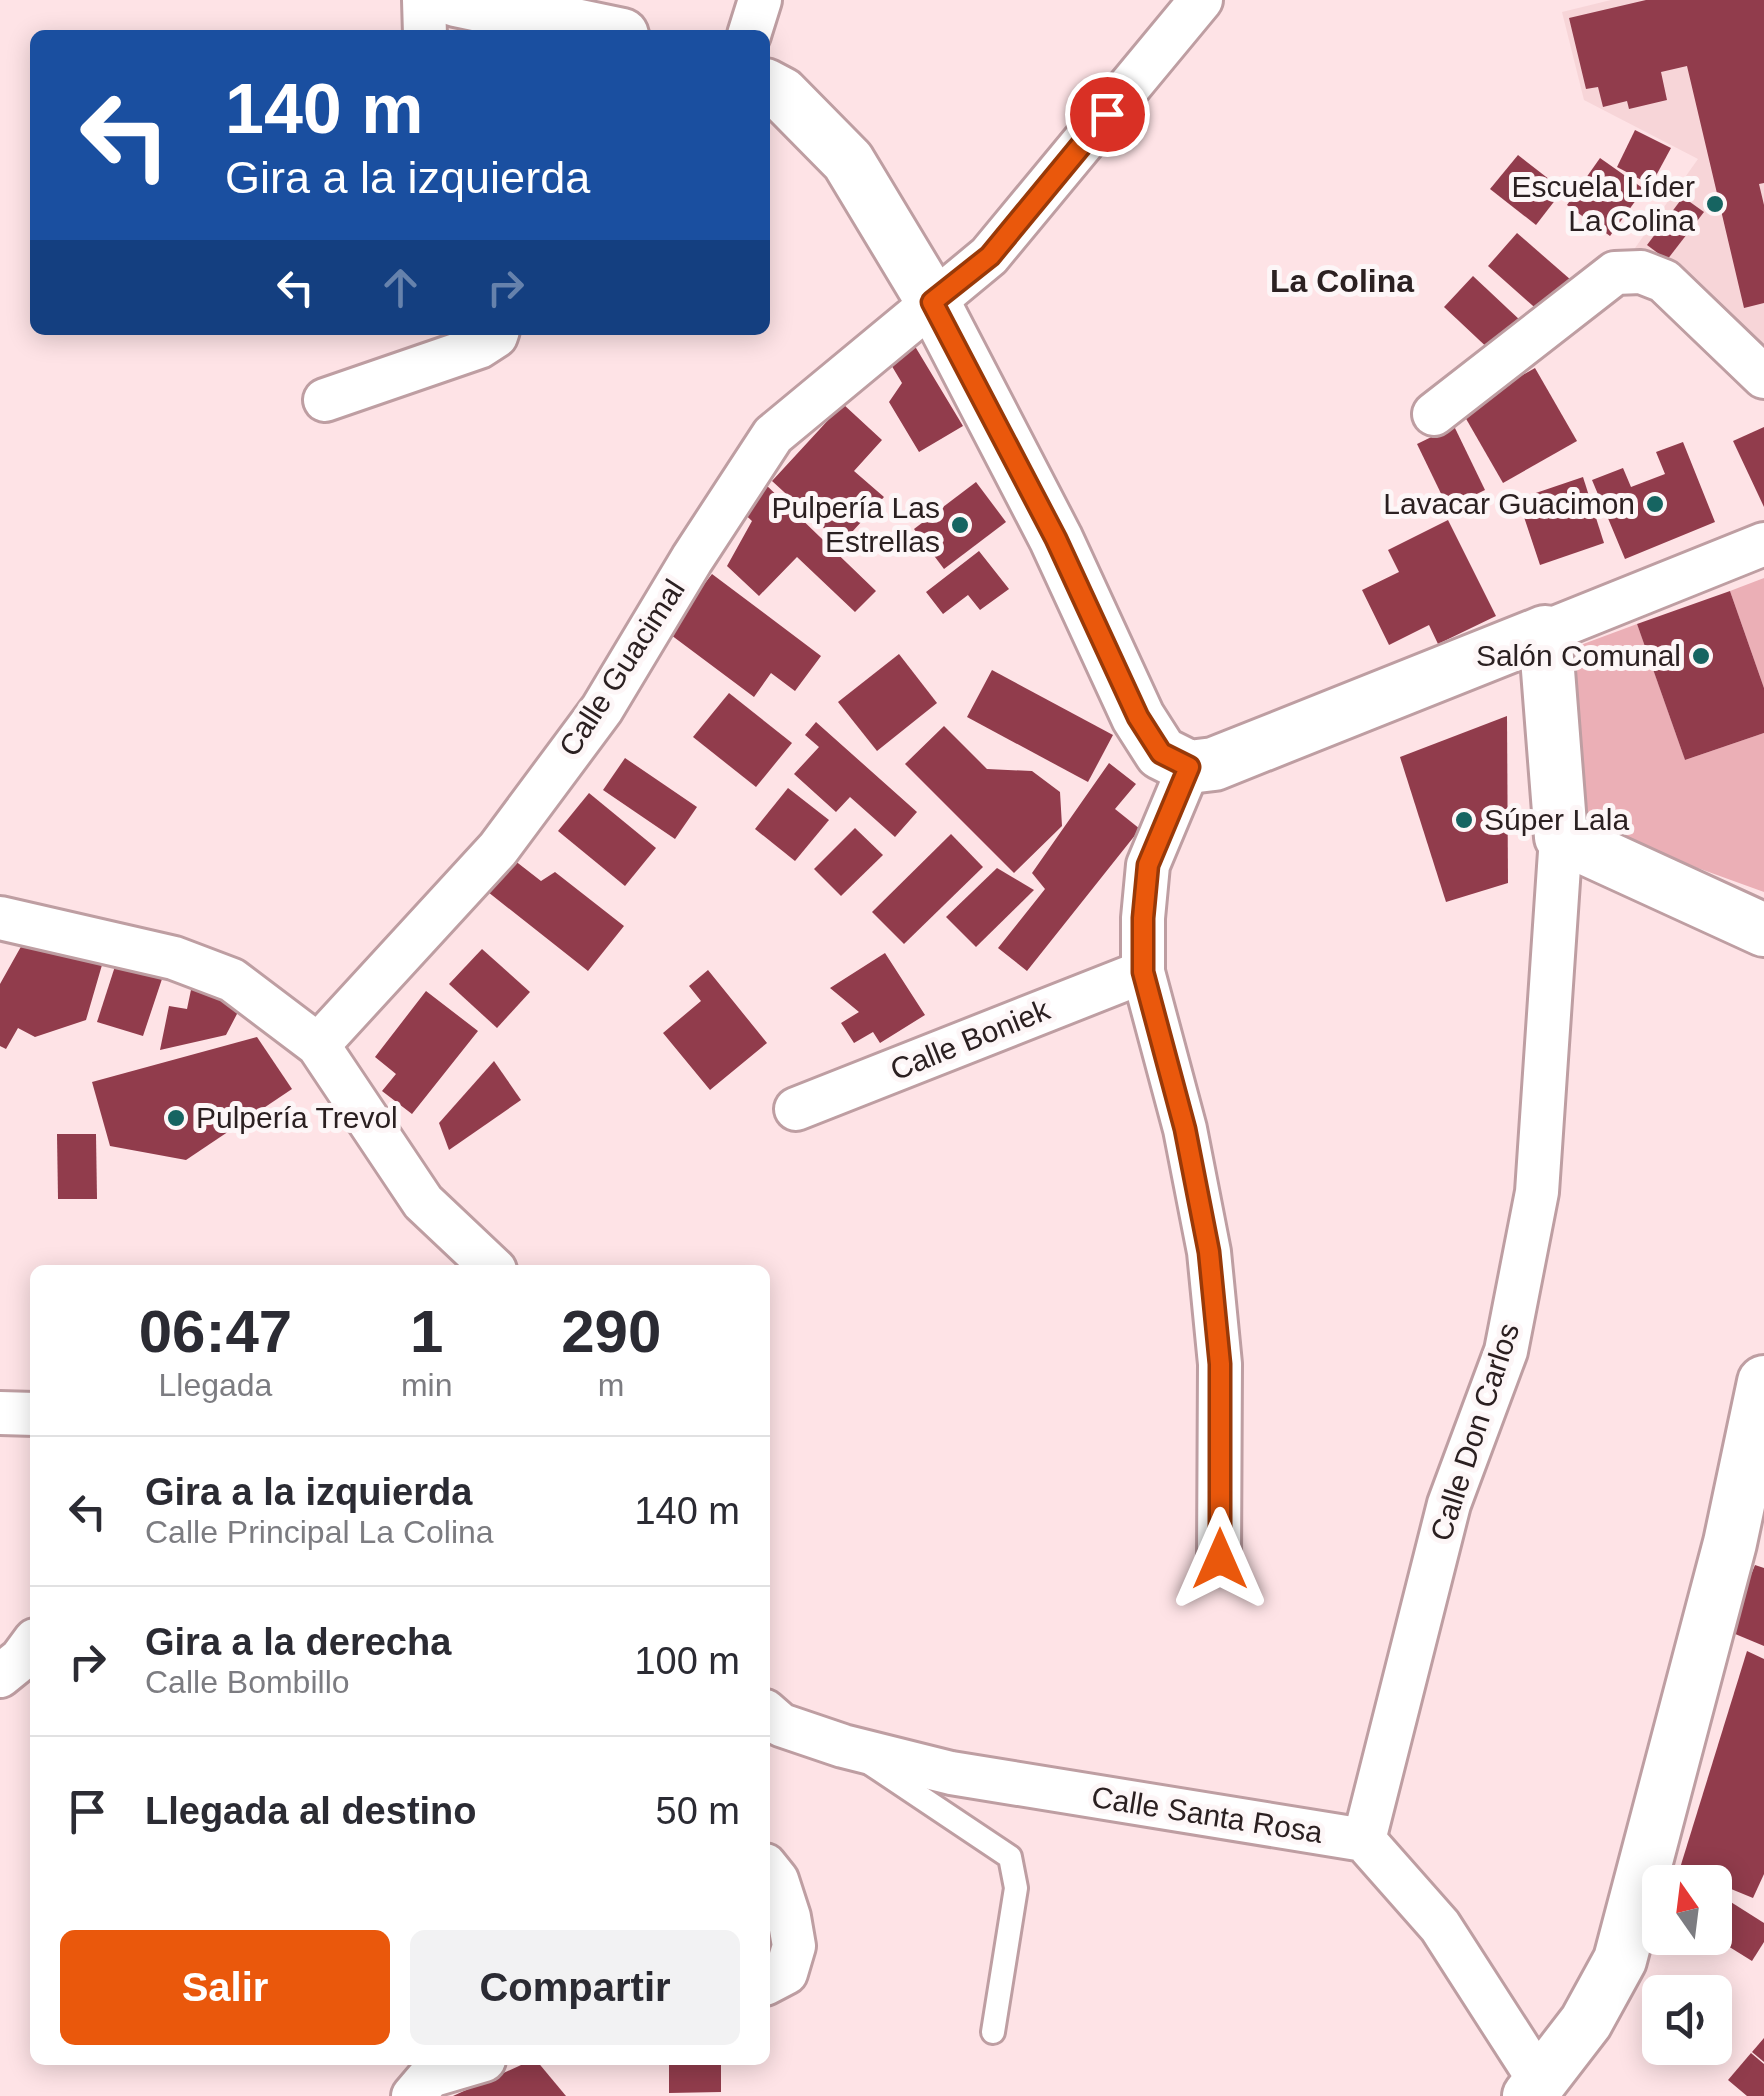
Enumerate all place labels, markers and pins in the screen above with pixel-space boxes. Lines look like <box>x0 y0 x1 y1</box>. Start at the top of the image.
pin <box>1065 72 1150 157</box>
place label: Escuela Líder La Colina <box>1512 170 1695 237</box>
marker: Escuela Líder La Colina <box>1704 193 1726 215</box>
place label: Lavacar Guacimon <box>1383 487 1635 520</box>
place label: Pulpería Las Estrellas <box>772 491 940 558</box>
marker: Lavacar Guacimon <box>1644 493 1666 515</box>
marker: Pulpería Las Estrellas <box>949 514 971 536</box>
place label: Salón Comunal <box>1476 639 1681 672</box>
marker: Salón Comunal <box>1690 645 1712 667</box>
place label: Súper Lala <box>1484 803 1629 836</box>
marker: Súper Lala <box>1453 809 1475 831</box>
place label: Pulpería Trevol <box>196 1101 398 1134</box>
marker: Pulpería Trevol <box>165 1107 187 1129</box>

